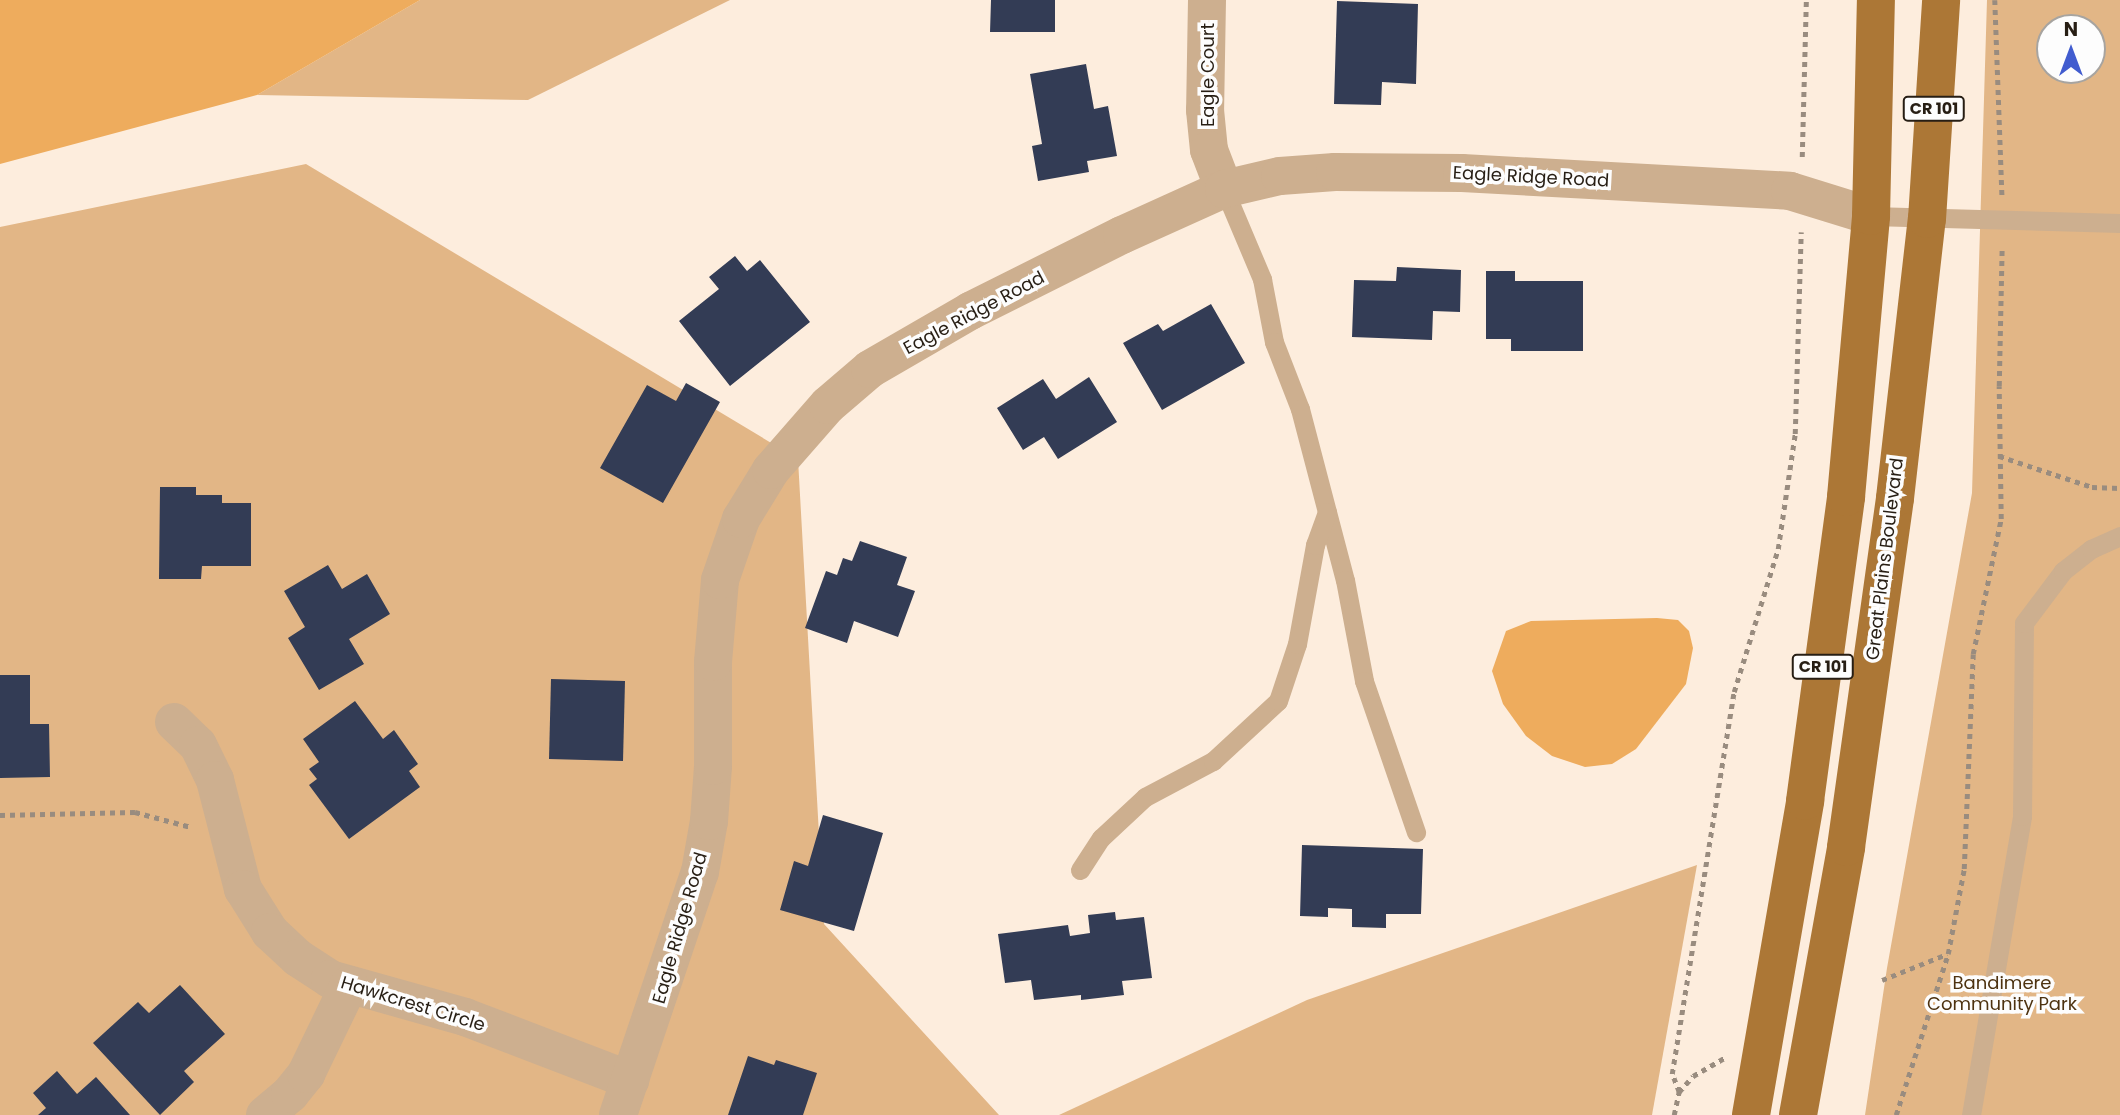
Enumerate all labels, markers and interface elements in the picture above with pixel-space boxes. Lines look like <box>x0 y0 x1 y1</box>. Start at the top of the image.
north arrow <box>2036 14 2106 84</box>
text: N <box>2064 16 2078 43</box>
street label: Eagle Court <box>1197 23 1219 127</box>
road number: CR 101 <box>1902 96 1966 122</box>
street label: Eagle Ridge Road <box>1452 162 1610 192</box>
street label: Eagle Ridge Road <box>900 267 1048 359</box>
street label: Great Plains Boulevard <box>1862 457 1908 661</box>
road number: CR 101 <box>1792 654 1854 680</box>
street label: Eagle Ridge Road <box>648 850 712 1006</box>
street label: Hawkcrest Circle <box>338 972 488 1036</box>
park label: Bandimere Community Park <box>1927 973 2077 1016</box>

